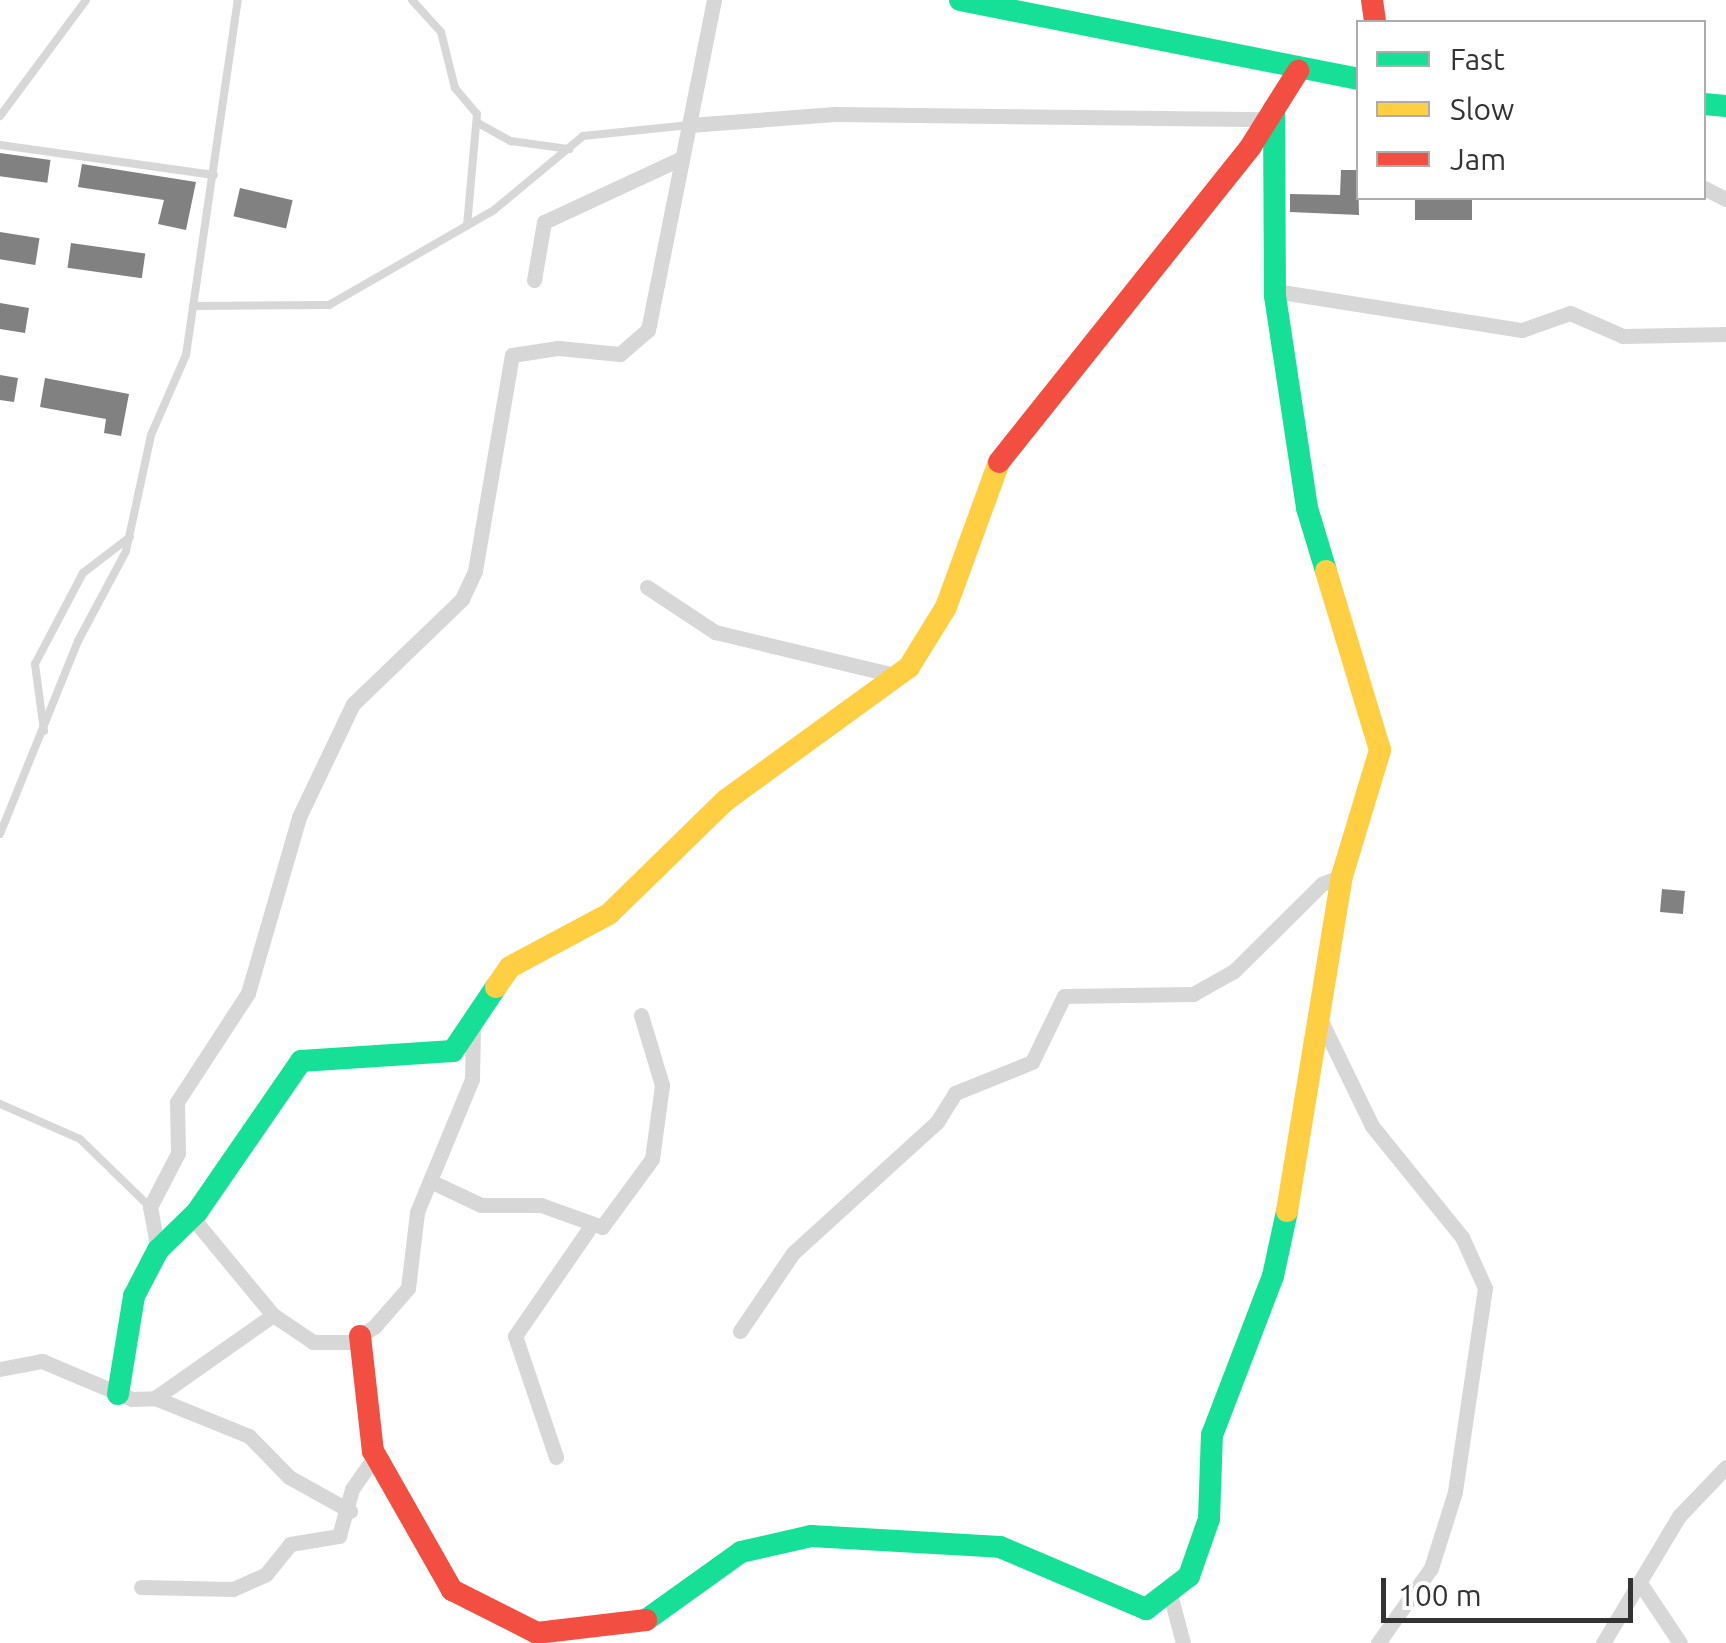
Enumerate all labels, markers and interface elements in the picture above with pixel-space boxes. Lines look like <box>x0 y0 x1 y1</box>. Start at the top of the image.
legend <box>1356 20 1706 200</box>
text: Fast <box>1450 42 1505 76</box>
text: Slow <box>1450 92 1514 126</box>
text: Jam <box>1450 142 1506 176</box>
scale bar <box>1386 1558 1638 1620</box>
text: 100 m <box>1398 1578 1482 1612</box>

